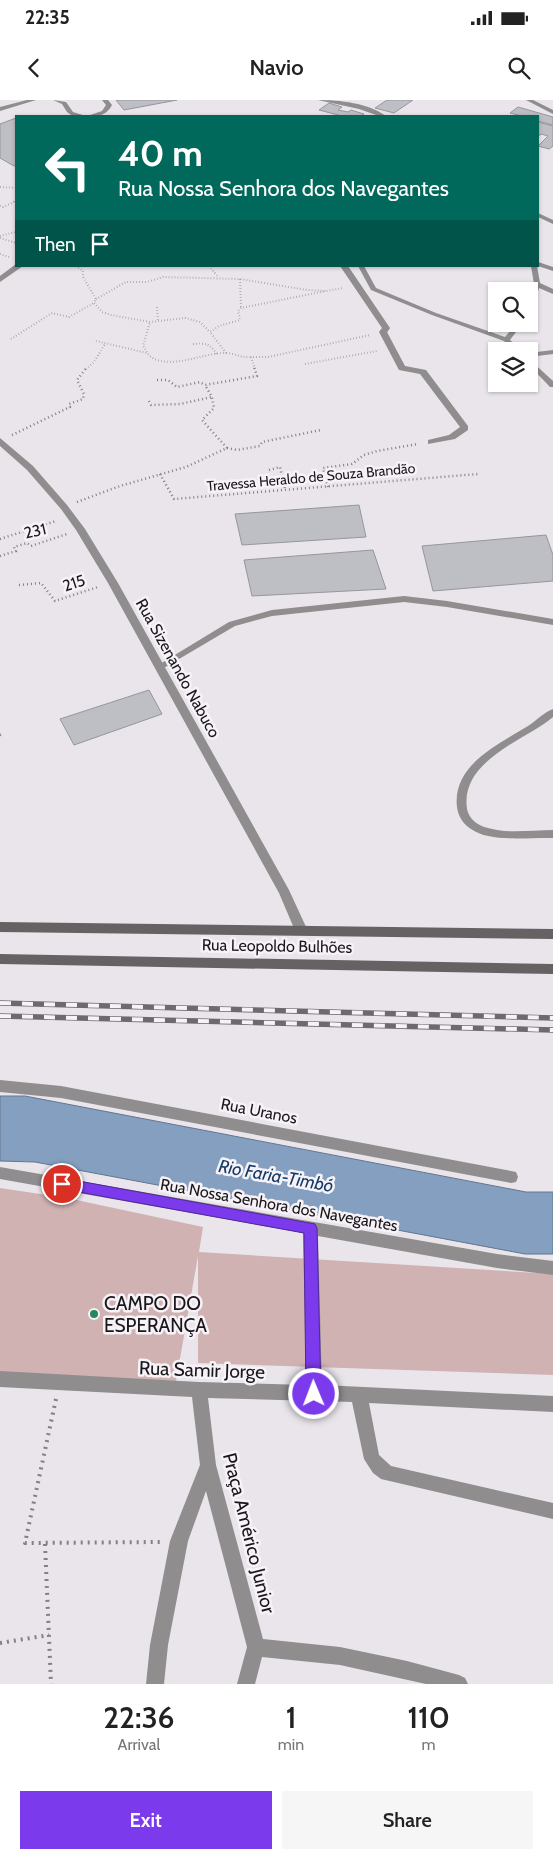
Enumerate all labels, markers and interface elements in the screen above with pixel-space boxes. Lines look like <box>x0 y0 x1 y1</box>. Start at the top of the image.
text: 22:35 <box>25 6 70 29</box>
icon: back <box>20 54 48 82</box>
text: Navio <box>249 54 304 81</box>
icon: search <box>505 54 533 82</box>
text: 40 m <box>118 132 203 175</box>
icon: left <box>35 135 100 200</box>
text: Rua Nossa Senhora dos Navegantes <box>118 175 449 202</box>
icon: arrive <box>86 230 114 258</box>
text: Then <box>35 233 76 256</box>
map controls <box>488 282 538 392</box>
button: search <box>488 282 538 332</box>
button: layers <box>488 342 538 392</box>
street label: Travessa Heraldo de Souza Brandão <box>206 459 416 495</box>
street label: 231 <box>22 519 48 543</box>
street label: 215 <box>60 571 88 595</box>
street label: Rua Sizenando Nabuco <box>132 595 224 741</box>
street label: Rua Leopoldo Bulhões <box>202 935 353 957</box>
street label: Rua Uranos <box>219 1094 299 1128</box>
water label: Rio Faria-Timbó <box>217 1155 335 1197</box>
pin <box>41 1163 83 1205</box>
icon: arrive <box>48 1170 76 1198</box>
street label: Rua Nossa Senhora dos Navegantes <box>159 1175 399 1235</box>
place label: CAMPO DO ESPERANÇA <box>104 1292 207 1337</box>
marker: CAMPO DO ESPERANÇA <box>88 1308 100 1320</box>
street label: Rua Samir Jorge <box>139 1356 266 1384</box>
position arrow <box>287 1367 339 1419</box>
street label: Praça Américo Junior <box>218 1450 280 1616</box>
text: 22:36 <box>103 1699 175 1736</box>
text: 1 <box>286 1699 296 1736</box>
text: 110 <box>407 1699 450 1736</box>
text: Arrival <box>118 1735 160 1754</box>
text: min <box>278 1735 304 1754</box>
text: m <box>422 1735 436 1754</box>
button: Exit <box>20 1791 272 1849</box>
button: Share <box>282 1791 533 1849</box>

